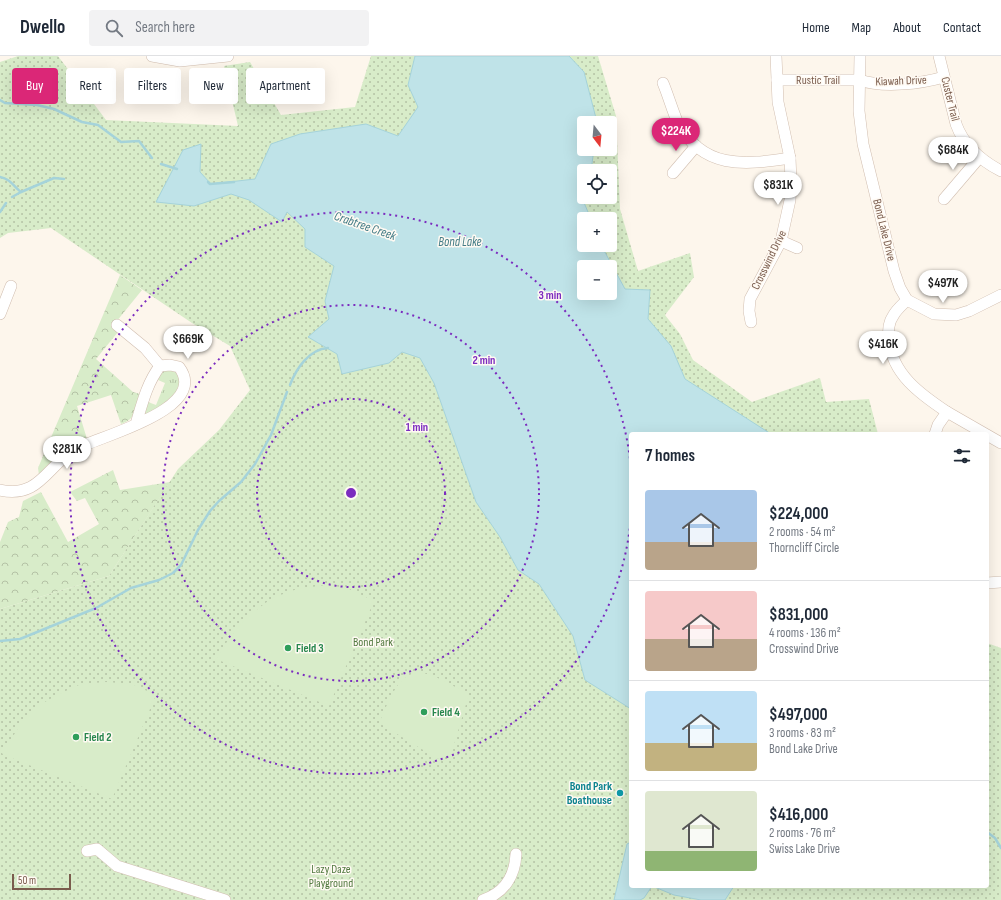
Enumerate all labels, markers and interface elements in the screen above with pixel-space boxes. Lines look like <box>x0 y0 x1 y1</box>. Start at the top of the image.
search box <box>89 10 369 46</box>
text: Dwello <box>20 16 65 39</box>
icon: search <box>103 17 125 39</box>
text: Search here <box>135 18 195 37</box>
text: Home <box>802 19 830 36</box>
text: Map <box>852 19 871 36</box>
text: About <box>893 19 921 36</box>
text: Contact <box>943 19 981 36</box>
chip: Buy <box>12 68 58 104</box>
chip: Rent <box>66 68 116 104</box>
chip: Filters <box>124 68 181 104</box>
chip: New <box>189 68 238 104</box>
chip: Apartment <box>246 68 325 104</box>
street label: Rustic Trail <box>796 73 840 88</box>
street label: Kiawah Drive <box>875 73 927 89</box>
street label: Custer Trail <box>937 75 963 123</box>
north arrow <box>577 116 617 156</box>
map controls <box>577 116 617 300</box>
pin: $224K <box>648 118 704 152</box>
text: $224K <box>661 123 691 139</box>
pin: $684K <box>925 137 981 171</box>
text: $684K <box>937 142 969 158</box>
button: locate <box>577 164 617 204</box>
pin: $831K <box>750 172 806 206</box>
text: $831K <box>763 177 793 193</box>
street label: Bond Lake Drive <box>869 197 899 263</box>
water label: Crabtree Creek <box>332 208 399 244</box>
button: + <box>577 212 617 252</box>
street label: Crosswind Drive <box>748 228 790 292</box>
water label: Bond Lake <box>438 234 482 250</box>
button: − <box>577 260 617 300</box>
pin: $497K <box>915 270 971 304</box>
text: $497K <box>927 275 959 291</box>
text: 3 min <box>539 288 561 303</box>
pin: $669K <box>160 326 216 360</box>
text: $669K <box>172 331 204 347</box>
pin: $416K <box>855 331 911 365</box>
text: $416K <box>868 336 898 352</box>
text: 2 min <box>473 353 495 368</box>
text: 1 min <box>406 420 428 435</box>
pin: $281K <box>39 436 95 470</box>
text: $281K <box>52 441 82 457</box>
icon: filters <box>951 445 973 467</box>
text: 7 homes <box>645 446 695 466</box>
centre of rings <box>344 486 358 500</box>
text: $224,000 <box>769 504 829 524</box>
icon: home <box>677 506 725 554</box>
text: 2 rooms · 54 m² <box>769 524 836 540</box>
text: Thorncliff Circle <box>769 540 839 556</box>
text: $831,000 <box>769 605 828 625</box>
icon: home <box>677 607 725 655</box>
text: 4 rooms · 136 m² <box>769 625 841 641</box>
park label: Bond Park <box>353 635 393 650</box>
place label: Field 3 <box>296 641 324 656</box>
text: Crosswind Drive <box>769 641 839 657</box>
marker: Field 3 <box>283 643 293 653</box>
place label: Field 4 <box>432 705 460 720</box>
text: $497,000 <box>769 705 828 725</box>
marker: Field 4 <box>419 707 429 717</box>
icon: home <box>677 707 725 755</box>
text: 3 rooms · 83 m² <box>769 725 836 741</box>
place label: Field 2 <box>84 730 111 745</box>
marker: Field 2 <box>71 732 81 742</box>
text: Bond Lake Drive <box>769 741 838 757</box>
place label: Bond Park Boathouse <box>567 779 612 808</box>
marker: Bond Park Boathouse <box>615 788 625 798</box>
text: $416,000 <box>769 805 828 825</box>
icon: home <box>677 807 725 855</box>
text: 2 rooms · 76 m² <box>769 825 836 841</box>
text: Swiss Lake Drive <box>769 841 840 857</box>
park label: Lazy Daze Playground <box>309 862 353 891</box>
scale bar <box>12 872 71 891</box>
text: 50 m <box>18 874 36 887</box>

